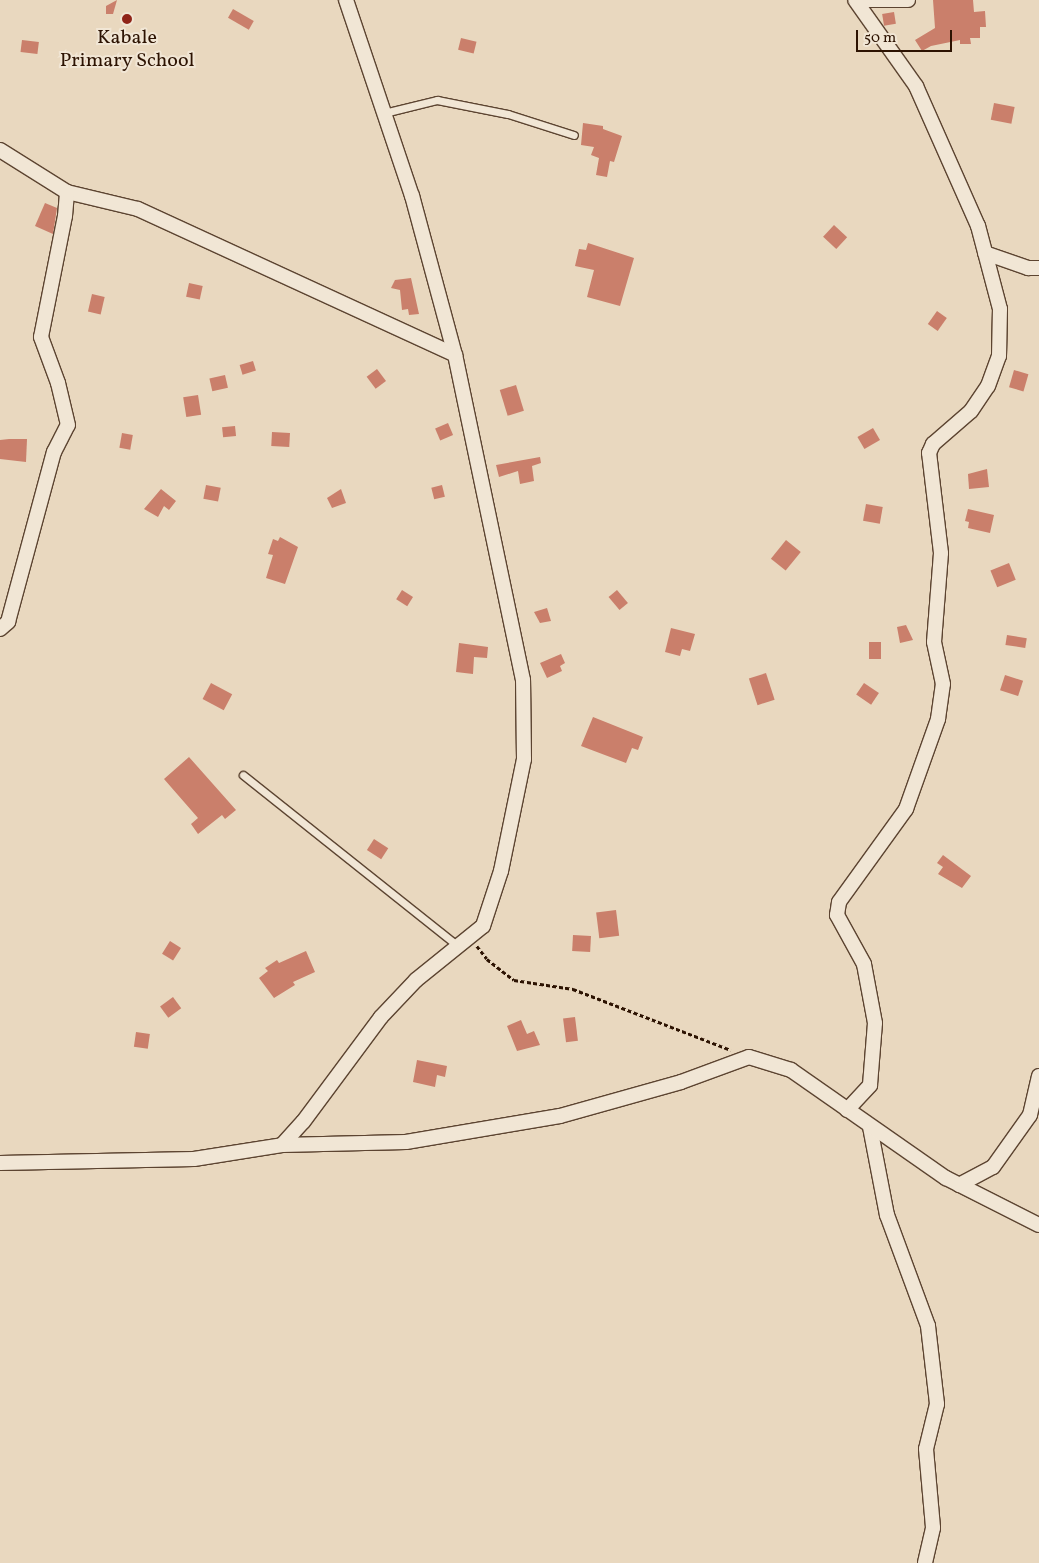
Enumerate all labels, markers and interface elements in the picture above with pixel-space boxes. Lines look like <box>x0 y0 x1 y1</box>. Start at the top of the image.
marker: Kabale Primary School <box>121 13 133 25</box>
scale bar <box>859 20 955 52</box>
place label: Kabale Primary School <box>59 27 195 74</box>
text: 50 m <box>864 28 896 49</box>

